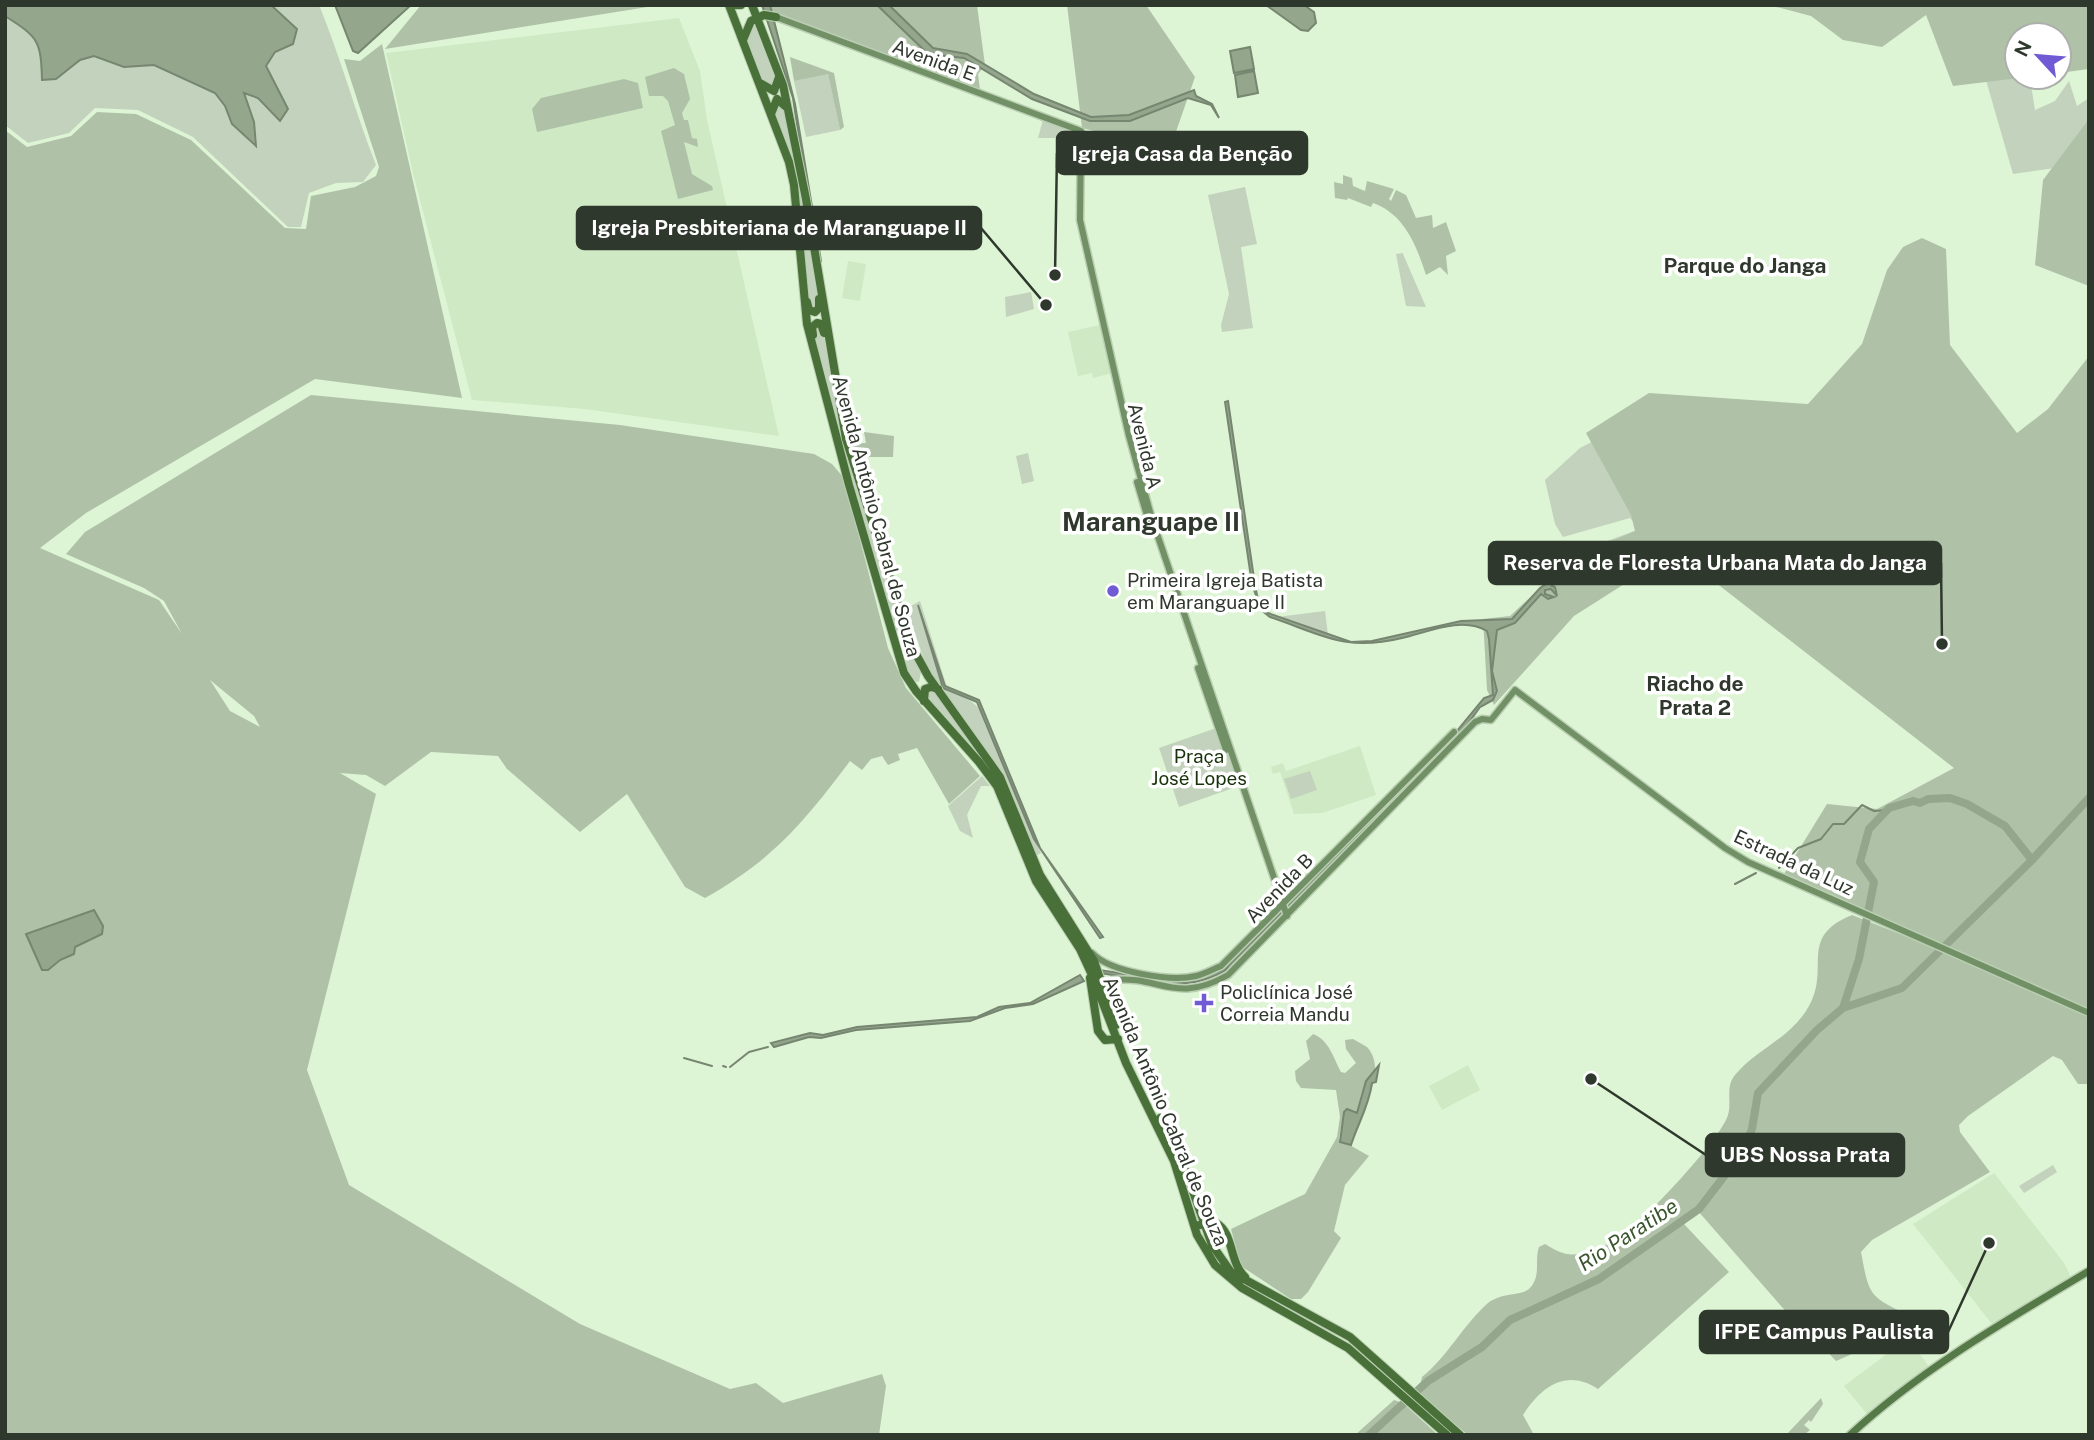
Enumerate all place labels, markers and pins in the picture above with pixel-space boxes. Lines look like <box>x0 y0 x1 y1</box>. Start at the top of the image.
callout: Igreja Casa da Benção <box>1057 132 1307 174</box>
callout: Igreja Presbiteriana de Maranguape II <box>577 207 981 249</box>
callout: Reserva de Floresta Urbana Mata do Janga <box>1489 542 1941 584</box>
place label: Primeira Igreja Batista em Maranguape II <box>1127 569 1323 613</box>
marker: Primeira Igreja Batista em Maranguape II <box>1105 583 1121 599</box>
place label: Policlínica José Correia Mandu <box>1220 981 1353 1025</box>
marker: Policlínica José Correia Mandu <box>1194 993 1214 1013</box>
callout: UBS Nossa Prata <box>1706 1134 1904 1176</box>
callout: IFPE Campus Paulista <box>1700 1311 1948 1353</box>

